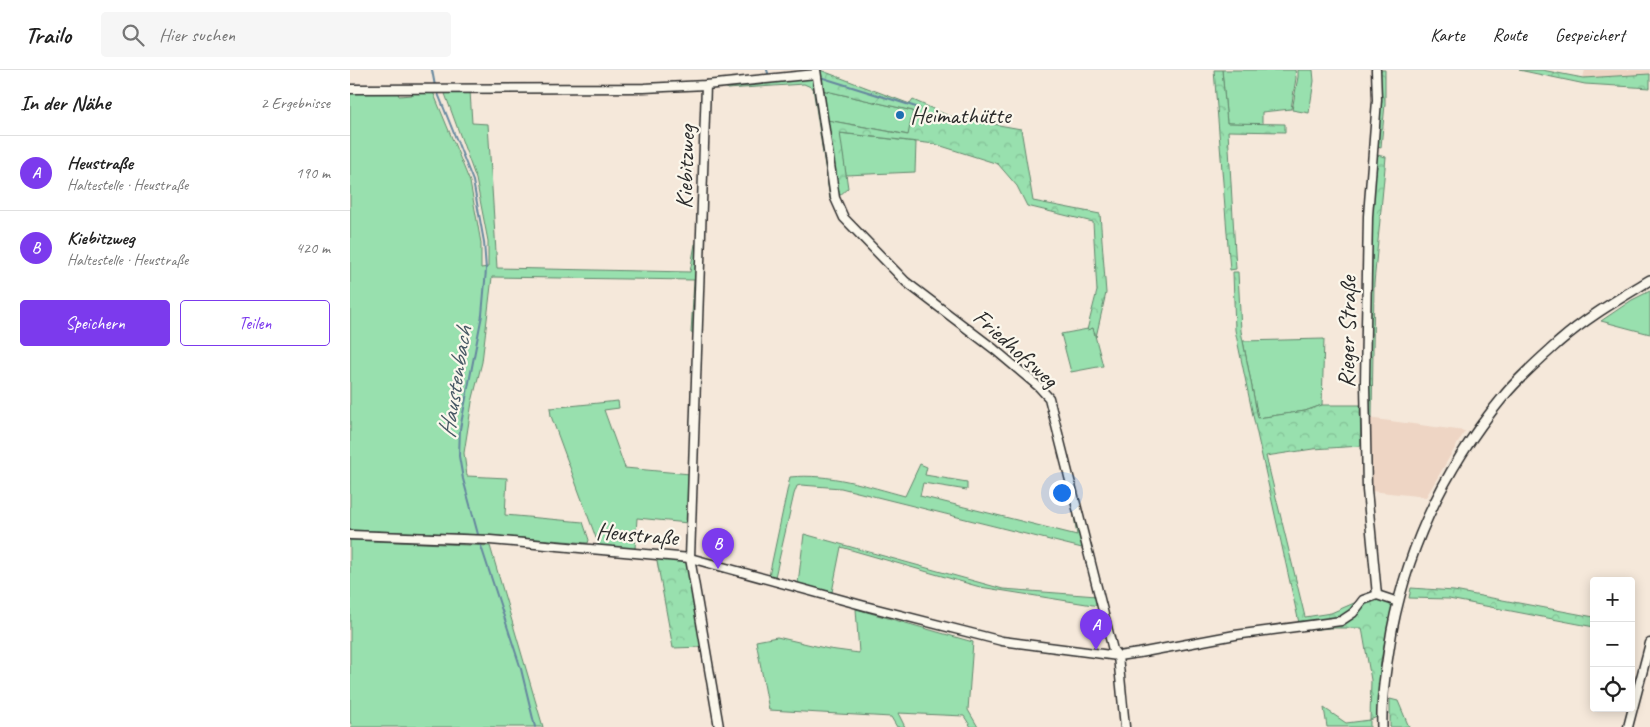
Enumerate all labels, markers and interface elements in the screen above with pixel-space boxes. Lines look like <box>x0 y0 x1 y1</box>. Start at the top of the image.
search box <box>101 12 451 57</box>
text: Trailo <box>25 20 71 50</box>
icon: search <box>119 21 147 49</box>
text: Hier suchen <box>159 23 235 47</box>
text: Karte <box>1430 24 1465 46</box>
text: Route <box>1493 24 1527 46</box>
text: Gespeichert <box>1555 24 1625 46</box>
text: In der Nähe <box>20 90 110 116</box>
text: 2 Ergebnisse <box>261 93 330 113</box>
place label: Heimathütte <box>910 100 1013 130</box>
marker: Heimathütte <box>894 109 906 121</box>
street label: Kiebitzweg <box>669 122 702 209</box>
text: Heustraße <box>67 151 133 175</box>
text: A <box>32 163 40 183</box>
text: 190 m <box>296 163 330 183</box>
text: Haltestelle · Heustraße <box>67 175 188 195</box>
text: Kiebitzweg <box>67 226 134 250</box>
text: B <box>32 238 40 258</box>
text: 420 m <box>296 238 330 258</box>
text: Haltestelle · Heustraße <box>67 250 188 270</box>
street label: Rieger Straße <box>1331 274 1363 388</box>
button: Speichern <box>20 300 170 346</box>
button: Teilen <box>180 300 330 346</box>
street label: Friedhofsweg <box>967 302 1066 395</box>
water label: Haustenbach <box>430 323 480 440</box>
your location <box>1049 480 1075 506</box>
street label: Heustraße <box>595 515 681 553</box>
pin: B <box>702 528 734 569</box>
map controls <box>1590 577 1635 712</box>
button: + <box>1590 577 1635 622</box>
pin: A <box>1080 609 1112 650</box>
button: − <box>1590 622 1635 667</box>
button: locate <box>1590 667 1635 712</box>

